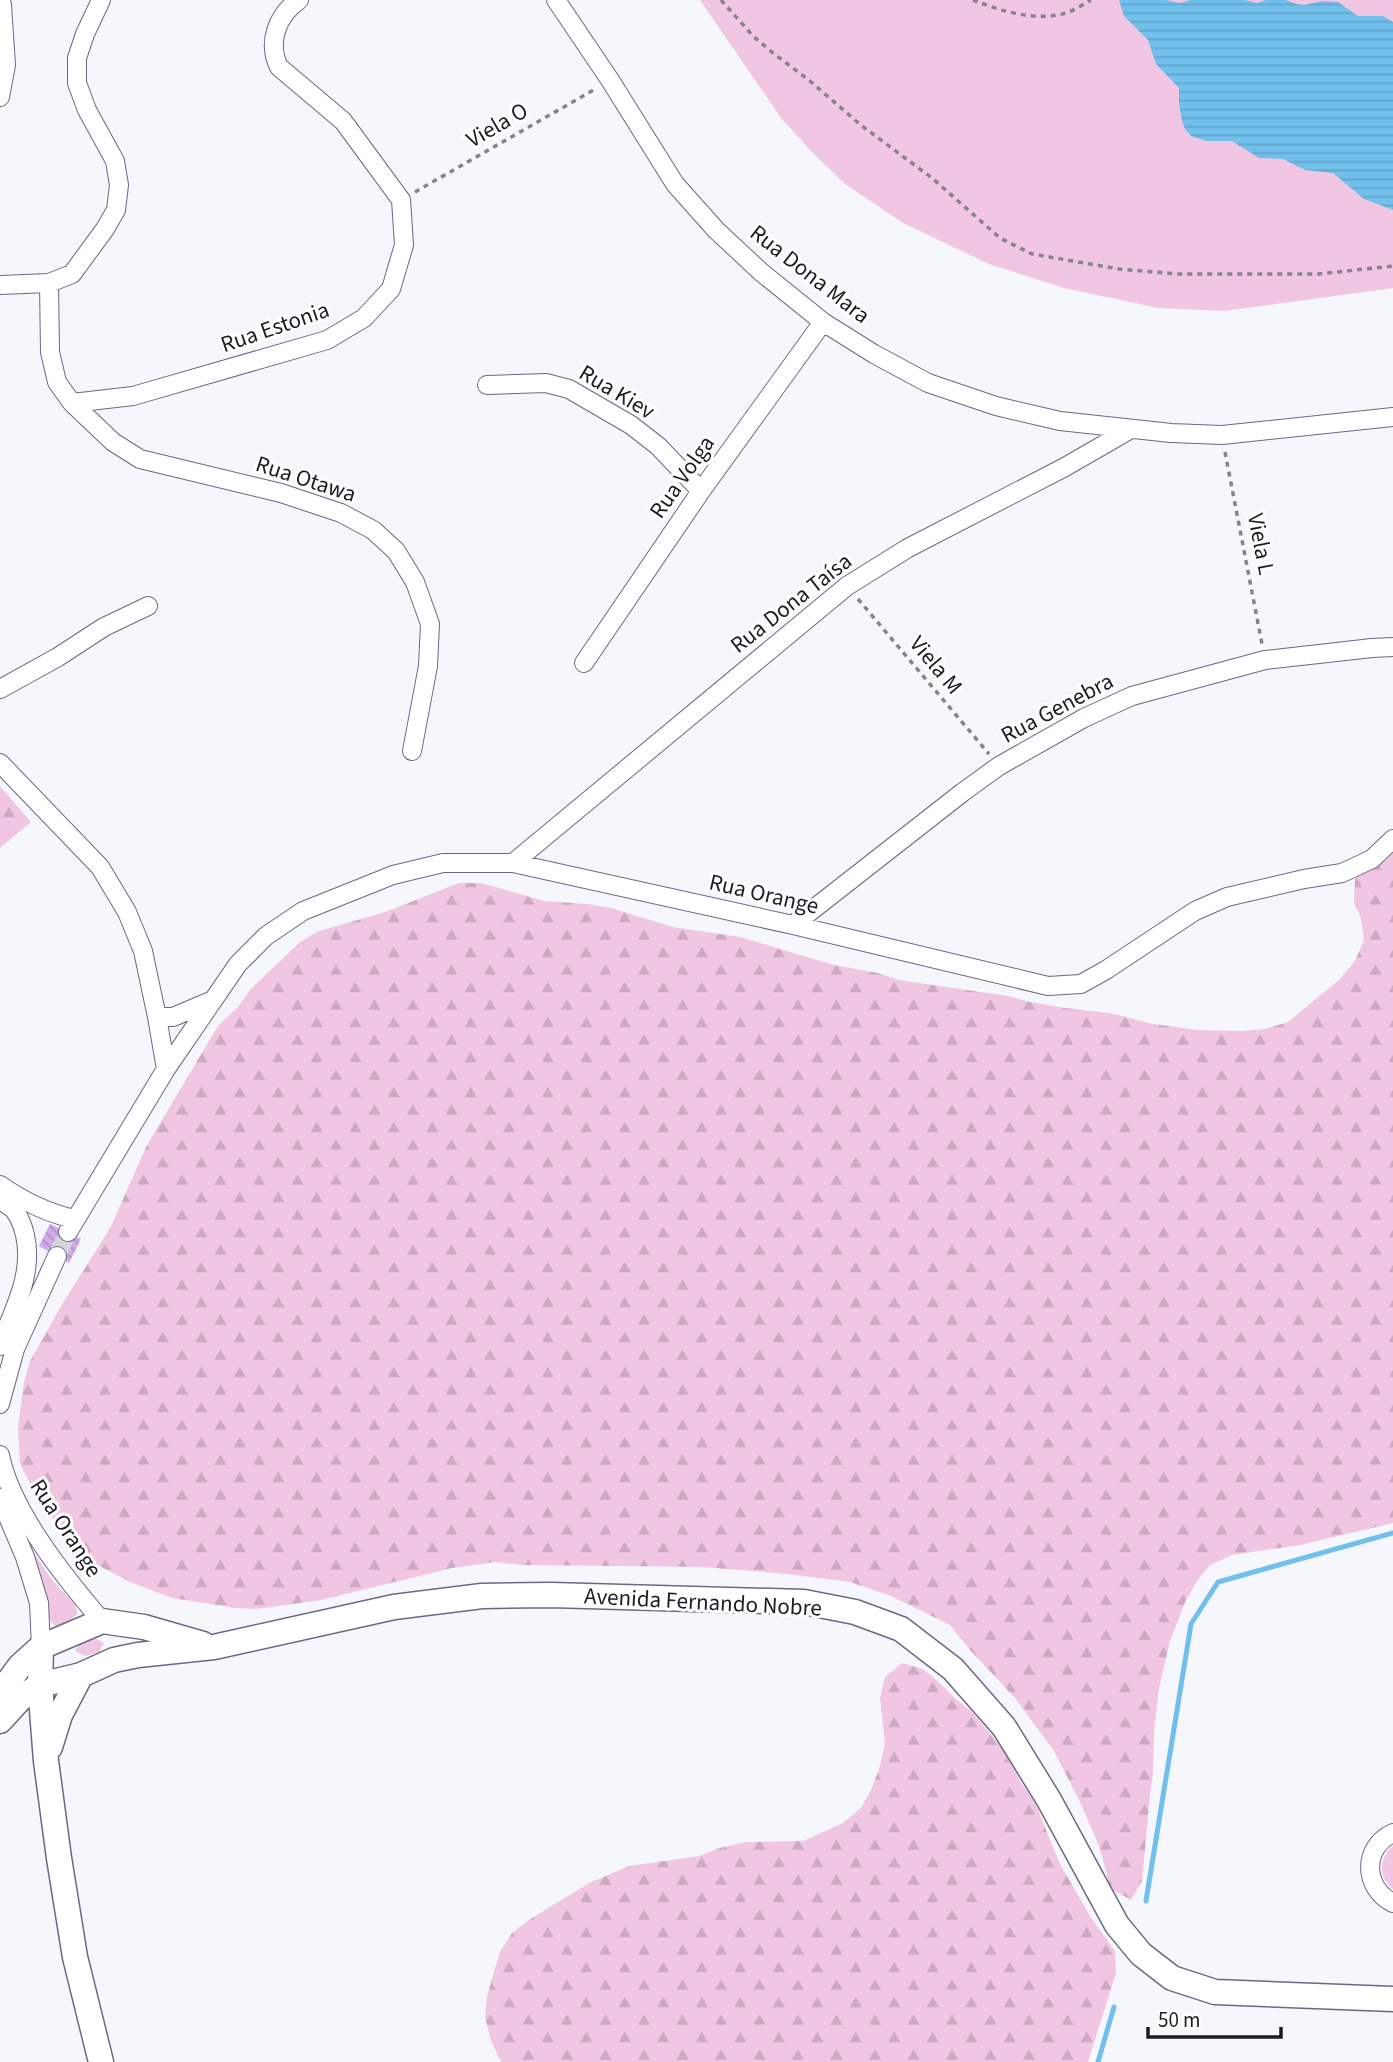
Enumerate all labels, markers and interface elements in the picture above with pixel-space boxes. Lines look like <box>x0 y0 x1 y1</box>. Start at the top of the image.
street label: Viela O <box>460 94 534 156</box>
street label: Rua Dona Mara <box>743 217 877 331</box>
street label: Rua Estonia <box>216 293 334 361</box>
street label: Rua Kiev <box>573 356 661 428</box>
street label: Rua Volga <box>641 429 723 525</box>
street label: Rua Otawa <box>252 447 360 511</box>
street label: Viela L <box>1239 510 1283 578</box>
street label: Rua Dona Taísa <box>723 545 859 661</box>
street label: Viela M <box>902 628 970 702</box>
street label: Rua Genebra <box>995 665 1119 751</box>
street label: Rua Orange <box>706 865 822 923</box>
street label: Rua Orange <box>22 1472 110 1584</box>
street label: Avenida Fernando Nobre <box>583 1579 823 1625</box>
scale bar <box>1148 1996 1281 2040</box>
text: 50 m <box>1158 2005 1200 2035</box>

